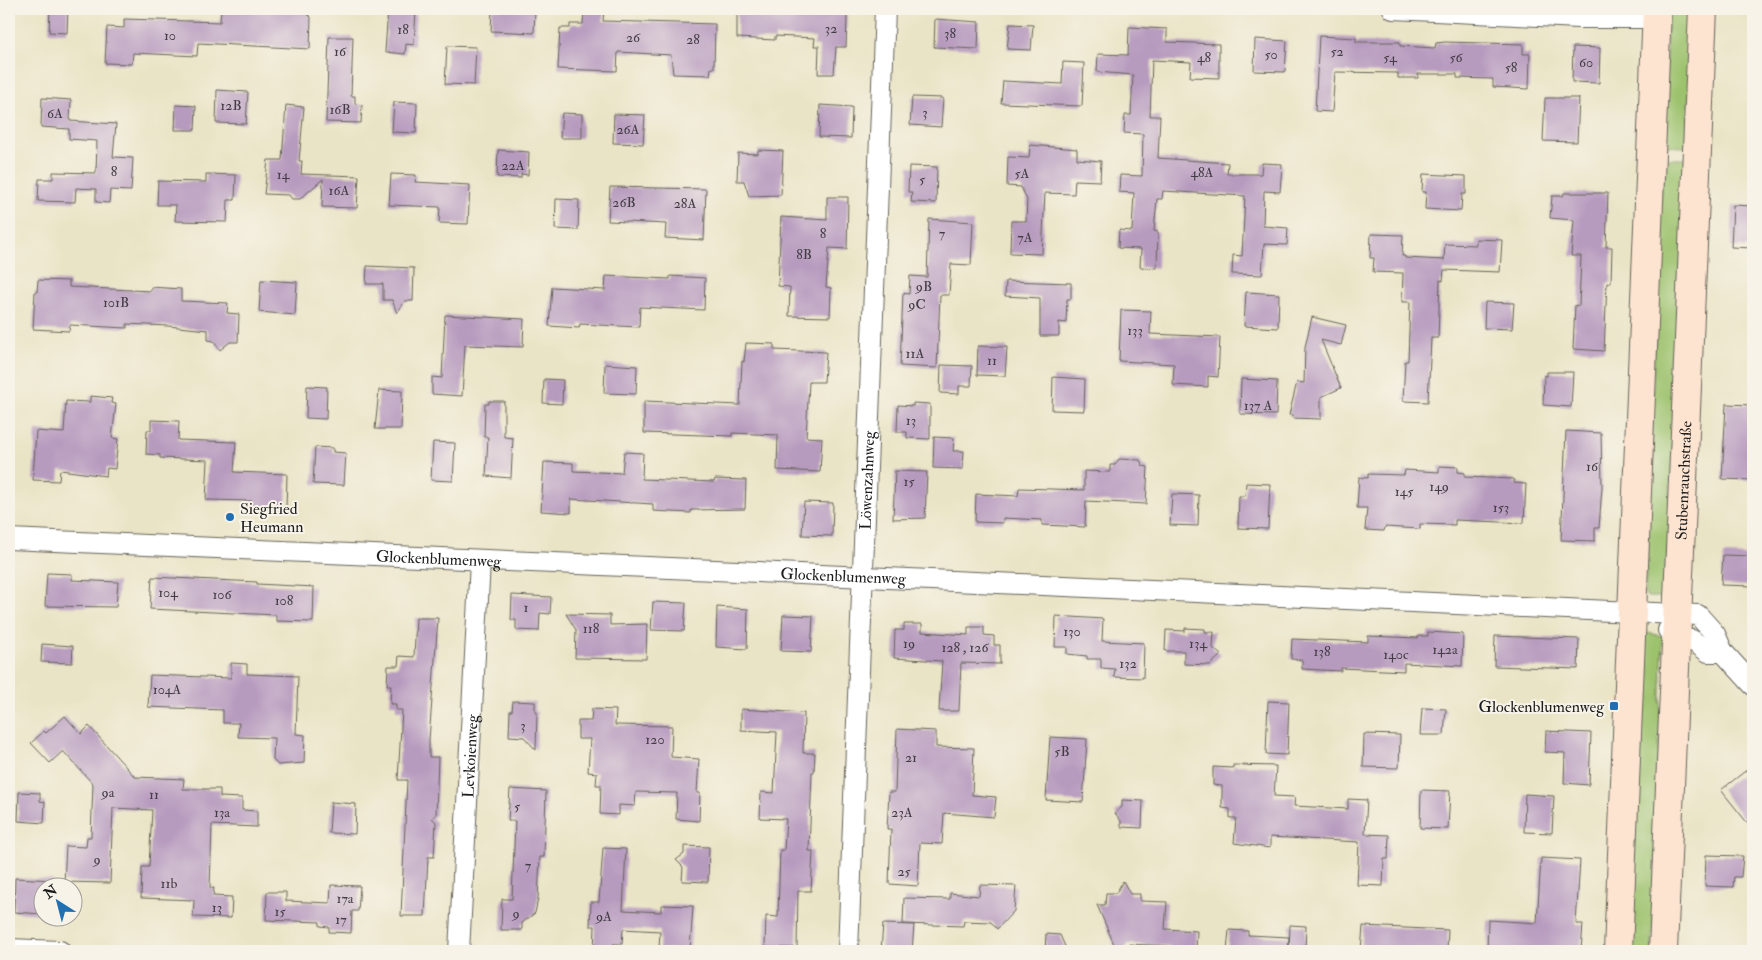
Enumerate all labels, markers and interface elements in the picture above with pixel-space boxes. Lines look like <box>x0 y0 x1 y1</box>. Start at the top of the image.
house number: 32 <box>825 20 837 37</box>
house number: 18 <box>397 21 409 38</box>
house number: 38 <box>944 25 956 42</box>
house number: 10 <box>164 27 176 44</box>
house number: 26 <box>626 29 641 46</box>
house number: 28 <box>686 31 700 48</box>
house number: 16 <box>334 43 347 60</box>
house number: 52 <box>1330 43 1344 60</box>
house number: 50 <box>1264 46 1278 63</box>
house number: 48 <box>1197 49 1211 66</box>
house number: 54 <box>1383 49 1398 66</box>
house number: 56 <box>1449 49 1464 66</box>
house number: 60 <box>1579 54 1593 71</box>
house number: 58 <box>1505 59 1518 76</box>
house number: 12B <box>220 97 242 114</box>
house number: 16B <box>329 101 351 118</box>
house number: 3 <box>922 104 928 121</box>
house number: 6A <box>47 105 63 122</box>
house number: 26A <box>616 121 640 138</box>
house number: 22A <box>501 157 525 174</box>
house number: 8 <box>111 163 118 180</box>
house number: 48A <box>1190 164 1214 181</box>
house number: 5A <box>1014 165 1030 182</box>
house number: 14 <box>277 166 291 183</box>
house number: 5 <box>919 171 926 188</box>
house number: 16A <box>329 182 350 199</box>
house number: 26B <box>612 194 636 211</box>
house number: 28A <box>674 195 696 212</box>
house number: 8 <box>820 225 827 242</box>
house number: 7 <box>939 225 946 242</box>
house number: 7A <box>1017 229 1033 246</box>
house number: 8B <box>796 246 812 263</box>
house number: 9B <box>915 278 932 295</box>
house number: 101B <box>103 294 129 311</box>
house number: 9C <box>907 296 926 313</box>
house number: 133 <box>1127 322 1143 339</box>
house number: 11A <box>906 345 925 362</box>
house number: 11 <box>987 352 997 369</box>
house number: 137 A <box>1244 397 1272 414</box>
house number: 13 <box>906 412 916 429</box>
street label: Stubenrauchstraße <box>1671 420 1697 541</box>
street label: Löwenzahnweg <box>856 429 879 530</box>
house number: 16 <box>1586 458 1599 475</box>
house number: 15 <box>903 473 915 490</box>
house number: 149 <box>1429 478 1449 495</box>
house number: 145 <box>1395 483 1414 500</box>
place label: Siegfried Heumann <box>240 499 303 537</box>
house number: 153 <box>1493 499 1509 516</box>
marker: Siegfried Heumann <box>224 511 236 523</box>
street label: Glockenblumenweg <box>375 546 503 572</box>
street label: Glockenblumenweg <box>780 564 907 589</box>
house number: 104 <box>158 584 179 601</box>
house number: 106 <box>212 586 233 603</box>
house number: 108 <box>275 592 294 609</box>
house number: 1 <box>524 599 529 616</box>
house number: 118 <box>583 620 600 637</box>
house number: 130 <box>1063 623 1081 640</box>
house number: 19 <box>903 635 915 652</box>
house number: 134 <box>1189 635 1208 652</box>
house number: 128 , 126 <box>941 639 989 656</box>
house number: 142a <box>1432 641 1458 658</box>
house number: 138 <box>1314 643 1331 660</box>
house number: 140c <box>1383 646 1409 663</box>
house number: 132 <box>1119 655 1137 672</box>
house number: 104A <box>153 681 181 698</box>
place label: Glockenblumenweg <box>1479 697 1605 717</box>
marker: Glockenblumenweg <box>1608 700 1620 712</box>
street label: Levkoienweg <box>458 713 483 799</box>
house number: 3 <box>520 717 526 734</box>
house number: 120 <box>645 731 665 748</box>
house number: 5B <box>1054 743 1070 760</box>
house number: 21 <box>905 749 917 766</box>
house number: 9a <box>101 784 115 801</box>
house number: 11 <box>149 786 159 803</box>
house number: 5 <box>514 798 521 815</box>
house number: 13a <box>214 804 230 821</box>
house number: 23A <box>891 804 913 821</box>
house number: 9 <box>92 851 101 868</box>
house number: 7 <box>525 857 532 874</box>
house number: 25 <box>897 863 911 880</box>
house number: 11b <box>161 875 178 892</box>
north arrow <box>32 878 82 928</box>
text: N <box>40 881 61 903</box>
house number: 17a <box>336 890 354 907</box>
house number: 13 <box>212 899 222 916</box>
house number: 15 <box>274 903 286 920</box>
house number: 9 <box>511 905 520 922</box>
house number: 9A <box>595 908 612 925</box>
house number: 17 <box>335 911 347 928</box>

